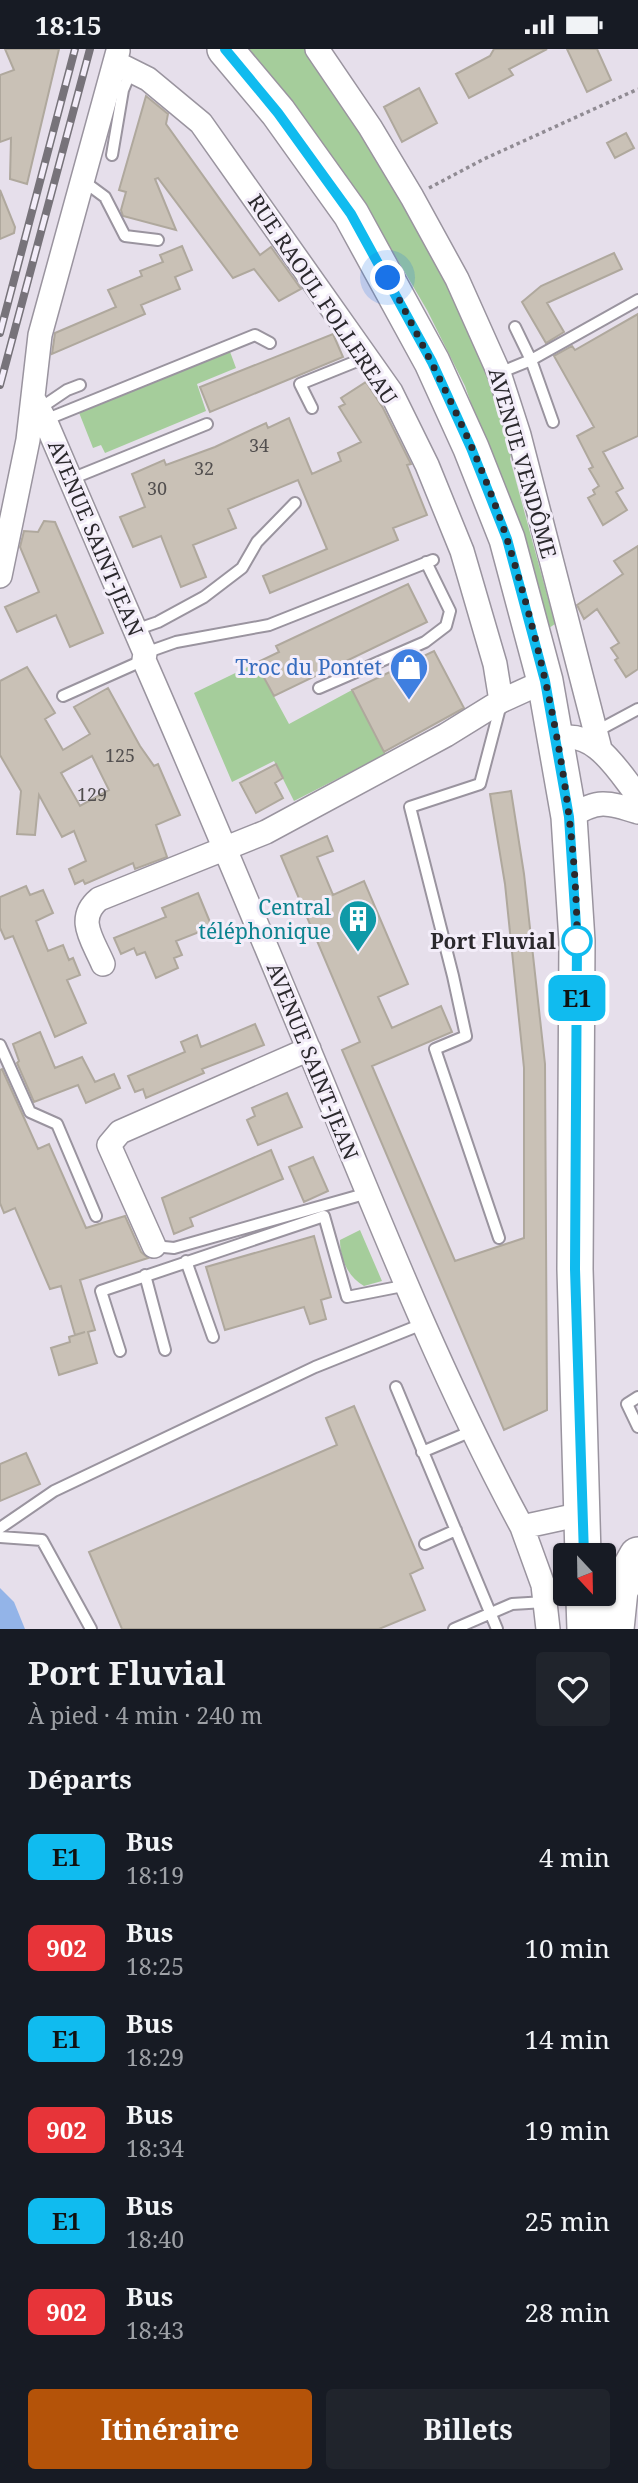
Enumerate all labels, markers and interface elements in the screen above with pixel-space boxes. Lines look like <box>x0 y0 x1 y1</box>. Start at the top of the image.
text: 18:15 <box>35 7 102 43</box>
street label: RUE RAOUL FOLLEREAU <box>242 188 404 410</box>
your location <box>370 260 405 295</box>
street label: AVENUE VENDÔME <box>482 364 564 562</box>
house number: 34 <box>249 433 269 457</box>
street label: AVENUE SAINT-JEAN <box>42 436 150 640</box>
house number: 32 <box>194 456 214 480</box>
house number: 30 <box>147 476 167 500</box>
shop icon: Troc du Pontet <box>388 646 430 701</box>
place label: Troc du Pontet <box>235 653 382 681</box>
house number: 125 <box>105 743 135 767</box>
house number: 129 <box>77 782 107 806</box>
place label: Central téléphonique <box>199 893 331 945</box>
building icon: Central téléphonique <box>337 898 379 953</box>
marker: Port Fluvial <box>562 926 592 956</box>
place label: Port Fluvial <box>430 927 557 955</box>
street label: AVENUE SAINT-JEAN <box>261 958 365 1164</box>
line badge: E1 <box>546 975 608 1021</box>
text: E1 <box>562 981 592 1014</box>
north arrow <box>553 1543 616 1607</box>
map controls <box>553 1543 616 1606</box>
text: Port Fluvial <box>28 1650 226 1695</box>
button: heart <box>536 1652 610 1726</box>
text: À pied · 4 min · 240 m <box>28 1699 263 1731</box>
text: Départs <box>28 1761 132 1797</box>
text: Bus <box>126 1823 173 1859</box>
text: 4 min <box>539 1839 610 1875</box>
text: E1 <box>52 1840 81 1873</box>
text: 18:19 <box>126 1859 184 1891</box>
text: Bus <box>126 1914 173 1950</box>
text: 10 min <box>525 1930 610 1966</box>
text: 902 <box>46 1931 87 1964</box>
text: 18:25 <box>126 1950 184 1982</box>
text: Bus <box>126 2005 173 2041</box>
text: 14 min <box>525 2021 610 2057</box>
text: E1 <box>52 2022 81 2055</box>
text: 18:29 <box>126 2041 184 2073</box>
text: Bus <box>126 2096 173 2132</box>
text: 19 min <box>525 2112 610 2148</box>
text: 902 <box>46 2113 87 2146</box>
text: 18:34 <box>126 2132 184 2164</box>
text: Bus <box>126 2187 173 2223</box>
text: 25 min <box>525 2203 610 2239</box>
text: E1 <box>52 2204 81 2237</box>
text: 18:40 <box>126 2223 184 2255</box>
text: Bus <box>126 2278 173 2314</box>
text: 28 min <box>525 2294 610 2330</box>
text: 902 <box>46 2295 87 2328</box>
text: 18:43 <box>126 2314 184 2346</box>
button: Itinéraire <box>28 2389 312 2469</box>
button: Billets <box>326 2389 610 2469</box>

